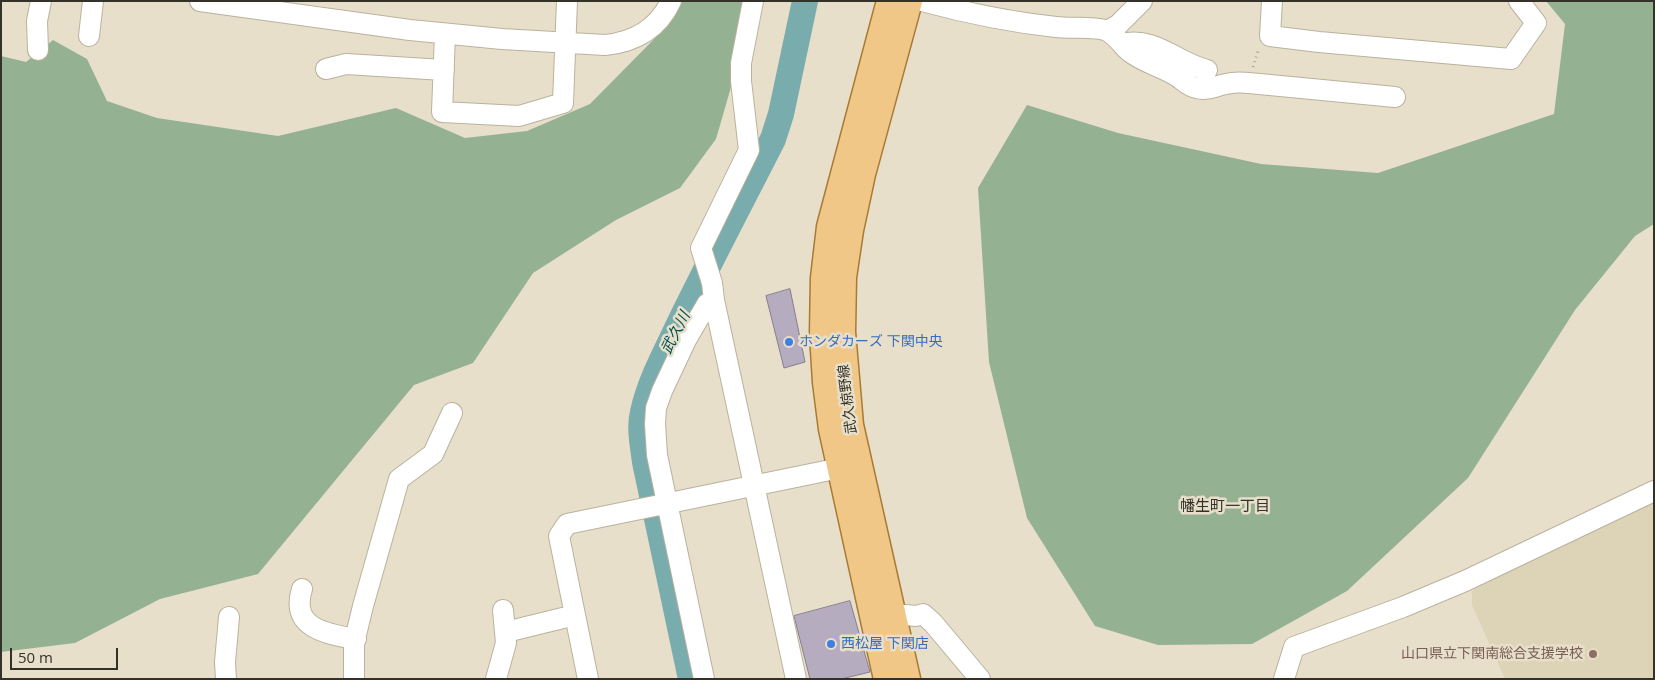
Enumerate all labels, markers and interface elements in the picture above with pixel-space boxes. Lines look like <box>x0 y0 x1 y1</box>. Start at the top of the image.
water label: 武久川 <box>658 309 694 357</box>
place label: ホンダカーズ 下関中央 <box>799 334 943 350</box>
marker: ホンダカーズ 下関中央 <box>783 336 795 348</box>
street label: 武久椋野線 <box>835 363 861 435</box>
district label: 幡生町一丁目 <box>1180 498 1270 516</box>
place label: 西松屋 下関店 <box>841 636 929 652</box>
scale bar <box>12 638 120 670</box>
marker: 西松屋 下関店 <box>825 638 837 650</box>
place label: 山口県立下関南総合支援学校 <box>1401 646 1583 662</box>
text: 50 m <box>18 647 53 667</box>
marker: 山口県立下関南総合支援学校 <box>1587 648 1599 660</box>

